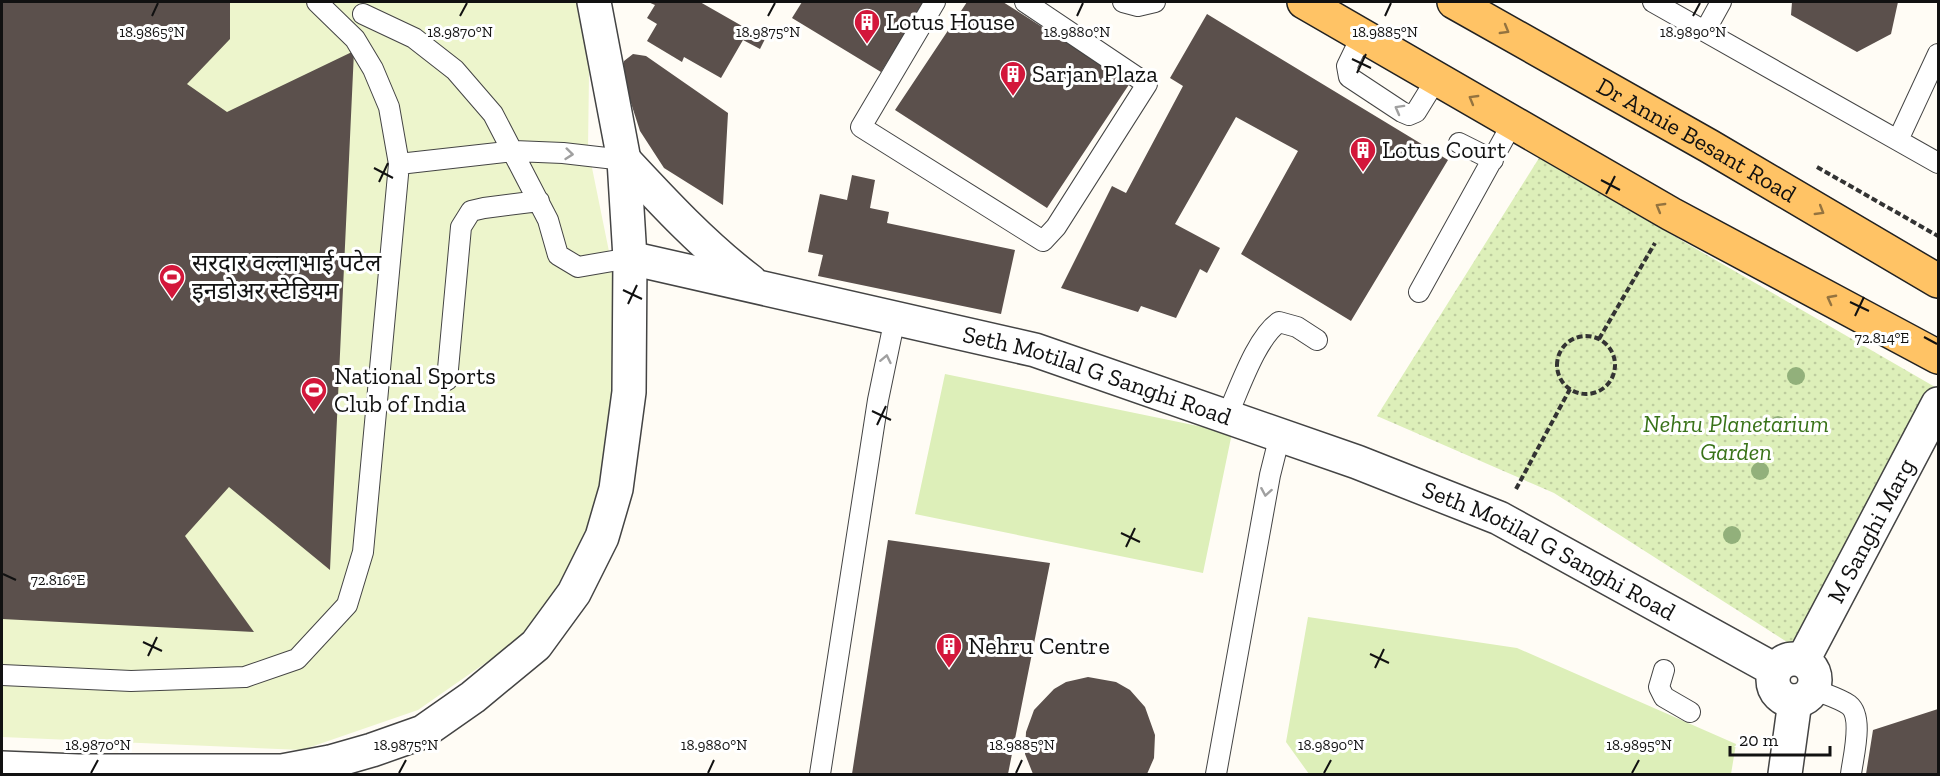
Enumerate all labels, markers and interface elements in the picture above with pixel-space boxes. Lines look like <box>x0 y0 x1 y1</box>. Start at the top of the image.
building icon: Lotus House <box>852 7 882 45</box>
place label: Lotus House <box>886 7 1015 36</box>
text: 18.9865°N <box>119 23 185 41</box>
text: 18.9870°N <box>427 23 493 41</box>
text: 18.9875°N <box>736 23 800 41</box>
text: 18.9880°N <box>1044 23 1110 41</box>
text: 18.9885°N <box>1352 23 1418 41</box>
one-way arrow <box>1499 23 1509 35</box>
text: 18.9890°N <box>1660 23 1726 41</box>
building icon: Sarjan Plaza <box>998 59 1028 97</box>
place label: Sarjan Plaza <box>1032 59 1158 88</box>
street label: Dr Annie Besant Road <box>1592 71 1802 208</box>
one-way arrow <box>1469 95 1479 106</box>
one-way arrow <box>1395 105 1405 116</box>
building icon: Lotus Court <box>1348 135 1378 173</box>
place label: Lotus Court <box>1382 135 1506 164</box>
one-way arrow <box>565 147 574 160</box>
one-way arrow <box>1656 203 1666 214</box>
one-way arrow <box>1814 204 1824 216</box>
place label: सरदार वल्लाभाई पटेल इनडोअर स्टेडियम <box>192 248 382 305</box>
sports icon: सरदार वल्लाभाई पटेल इनडोअर स्टेडियम <box>157 262 187 300</box>
one-way arrow <box>1827 295 1838 306</box>
street label: Seth Motilal G Sanghi Road <box>960 319 1235 431</box>
text: 72.814°E <box>1855 329 1909 347</box>
one-way arrow <box>879 354 892 364</box>
place label: National Sports Club of India <box>334 361 496 418</box>
sports icon: National Sports Club of India <box>299 375 329 413</box>
park label: Nehru Planetarium Garden <box>1643 409 1829 466</box>
street label: M Sanghi Marg <box>1821 453 1921 608</box>
street label: Seth Motilal G Sanghi Road <box>1418 474 1681 626</box>
one-way arrow <box>1261 488 1273 497</box>
text: 72.816°E <box>31 571 85 589</box>
building icon: Nehru Centre <box>934 631 964 669</box>
place label: Nehru Centre <box>968 631 1110 660</box>
scale bar <box>1730 719 1830 757</box>
text: 20 m <box>1739 729 1779 751</box>
text: 18.9870°N <box>65 736 131 754</box>
text: 18.9875°N <box>374 736 438 754</box>
text: 18.9880°N <box>681 736 747 754</box>
text: 18.9885°N <box>989 736 1055 754</box>
text: 18.9890°N <box>1298 736 1364 754</box>
text: 18.9895°N <box>1606 736 1672 754</box>

